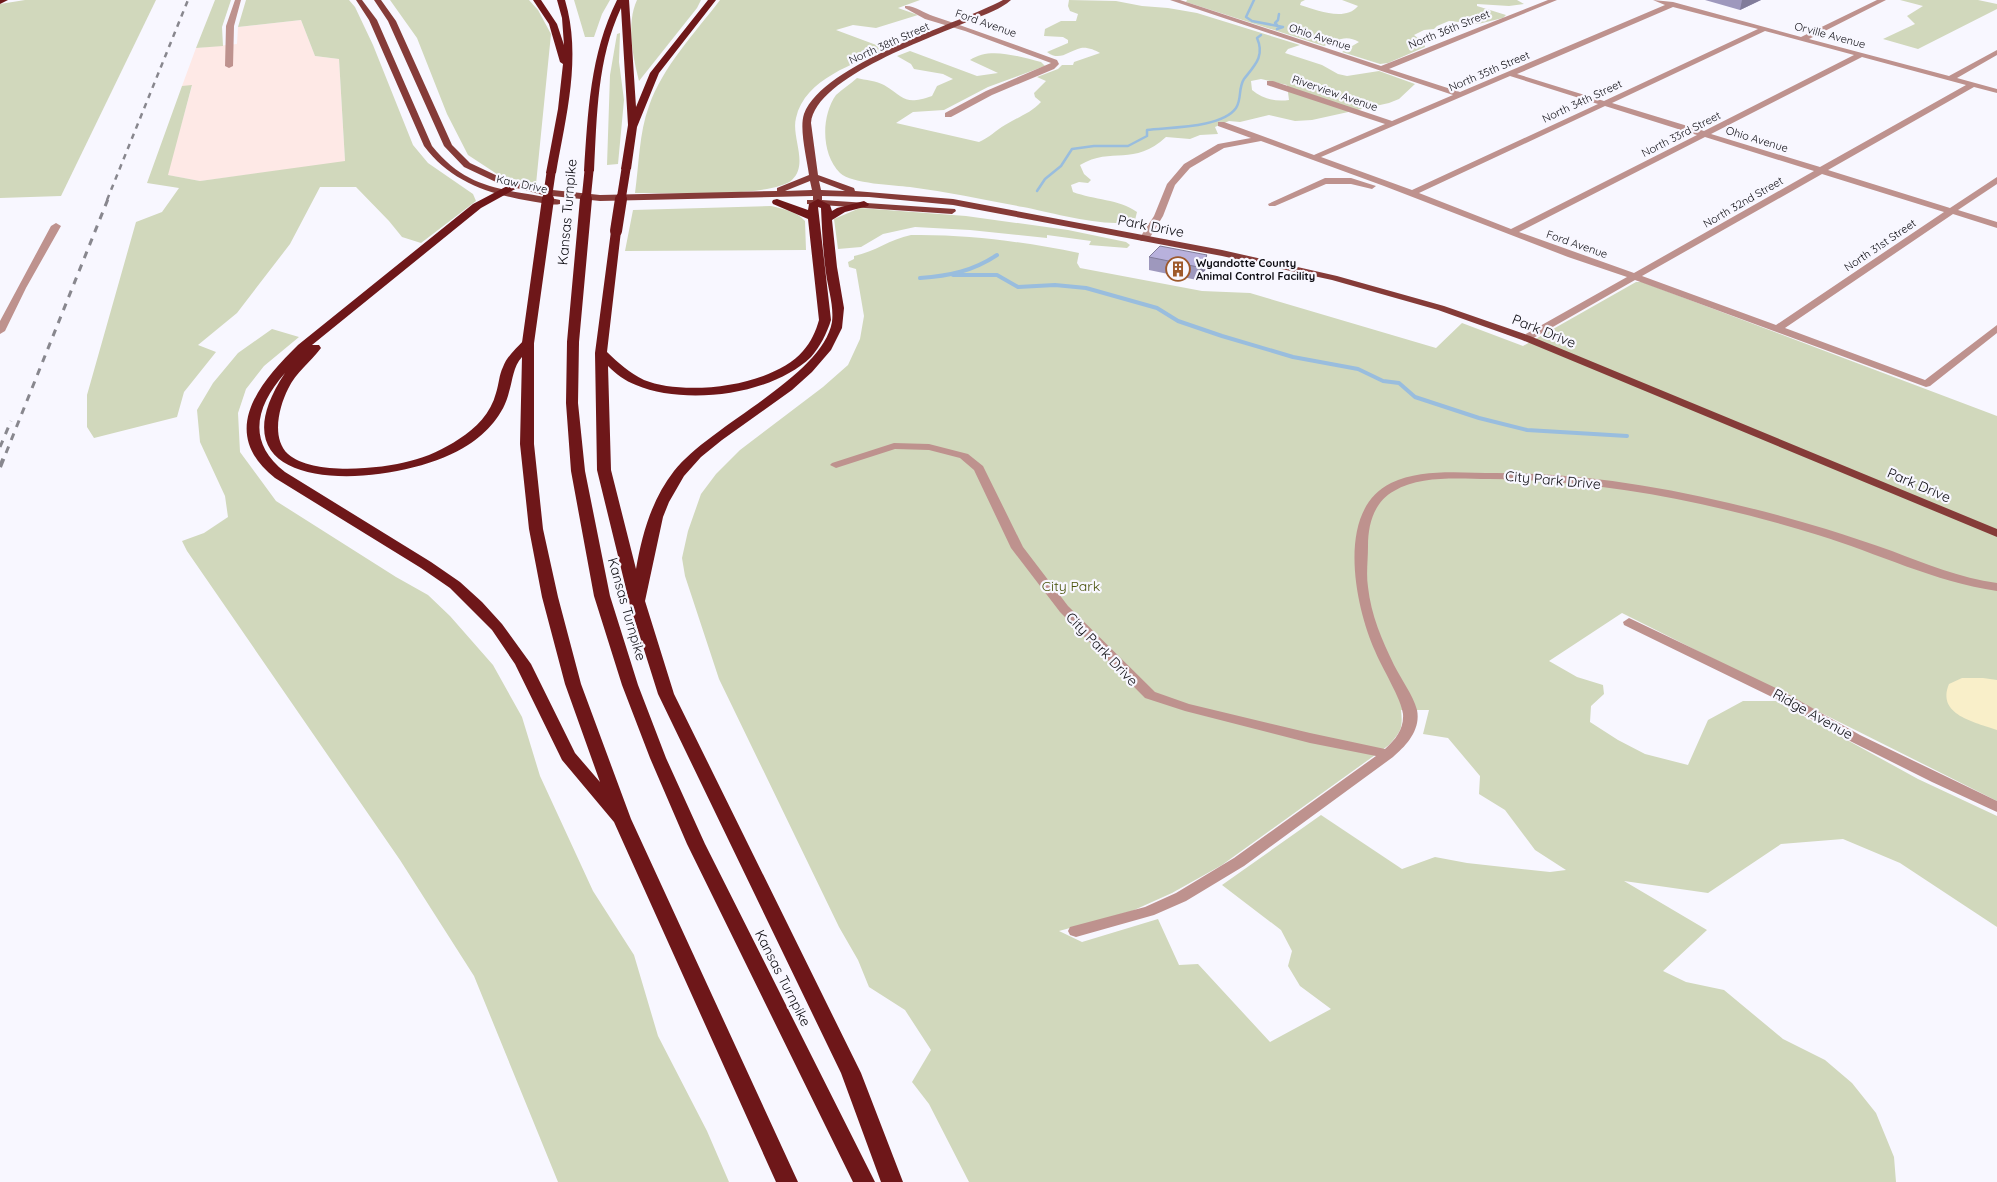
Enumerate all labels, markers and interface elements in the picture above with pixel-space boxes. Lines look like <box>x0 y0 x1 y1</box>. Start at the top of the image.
street label: Ford Avenue <box>953 6 1019 40</box>
street label: North 36th Street <box>1406 6 1492 52</box>
street label: North 38th Street <box>847 19 932 67</box>
street label: Orville Avenue <box>1793 19 1867 51</box>
street label: Ohio Avenue <box>1287 20 1353 54</box>
street label: North 35th Street <box>1446 48 1532 94</box>
street label: Riverview Avenue <box>1290 72 1380 114</box>
street label: North 34th Street <box>1540 76 1624 126</box>
street label: North 33rd Street <box>1639 108 1723 160</box>
street label: Ohio Avenue <box>1724 123 1790 155</box>
street label: Kansas Turnpike <box>553 158 581 266</box>
street label: Kaw Drive <box>495 172 549 196</box>
street label: North 32nd Street <box>1701 173 1786 231</box>
street label: Park Drive <box>1116 211 1186 241</box>
street label: North 31st Street <box>1841 216 1919 274</box>
street label: Ford Avenue <box>1544 227 1610 261</box>
building icon: Wyandotte County Animal Control Facility <box>1165 256 1191 282</box>
place label: Wyandotte County Animal Control Facility <box>1196 256 1315 283</box>
street label: Park Drive <box>1509 310 1579 352</box>
street label: Park Drive <box>1885 464 1954 506</box>
street label: City Park Drive <box>1504 467 1602 493</box>
street label: Kansas Turnpike <box>604 555 650 663</box>
park label: City Park <box>1042 577 1100 595</box>
street label: City Park Drive <box>1062 608 1142 690</box>
street label: Ridge Avenue <box>1770 685 1856 743</box>
street label: Kansas Turnpike <box>751 927 815 1030</box>

